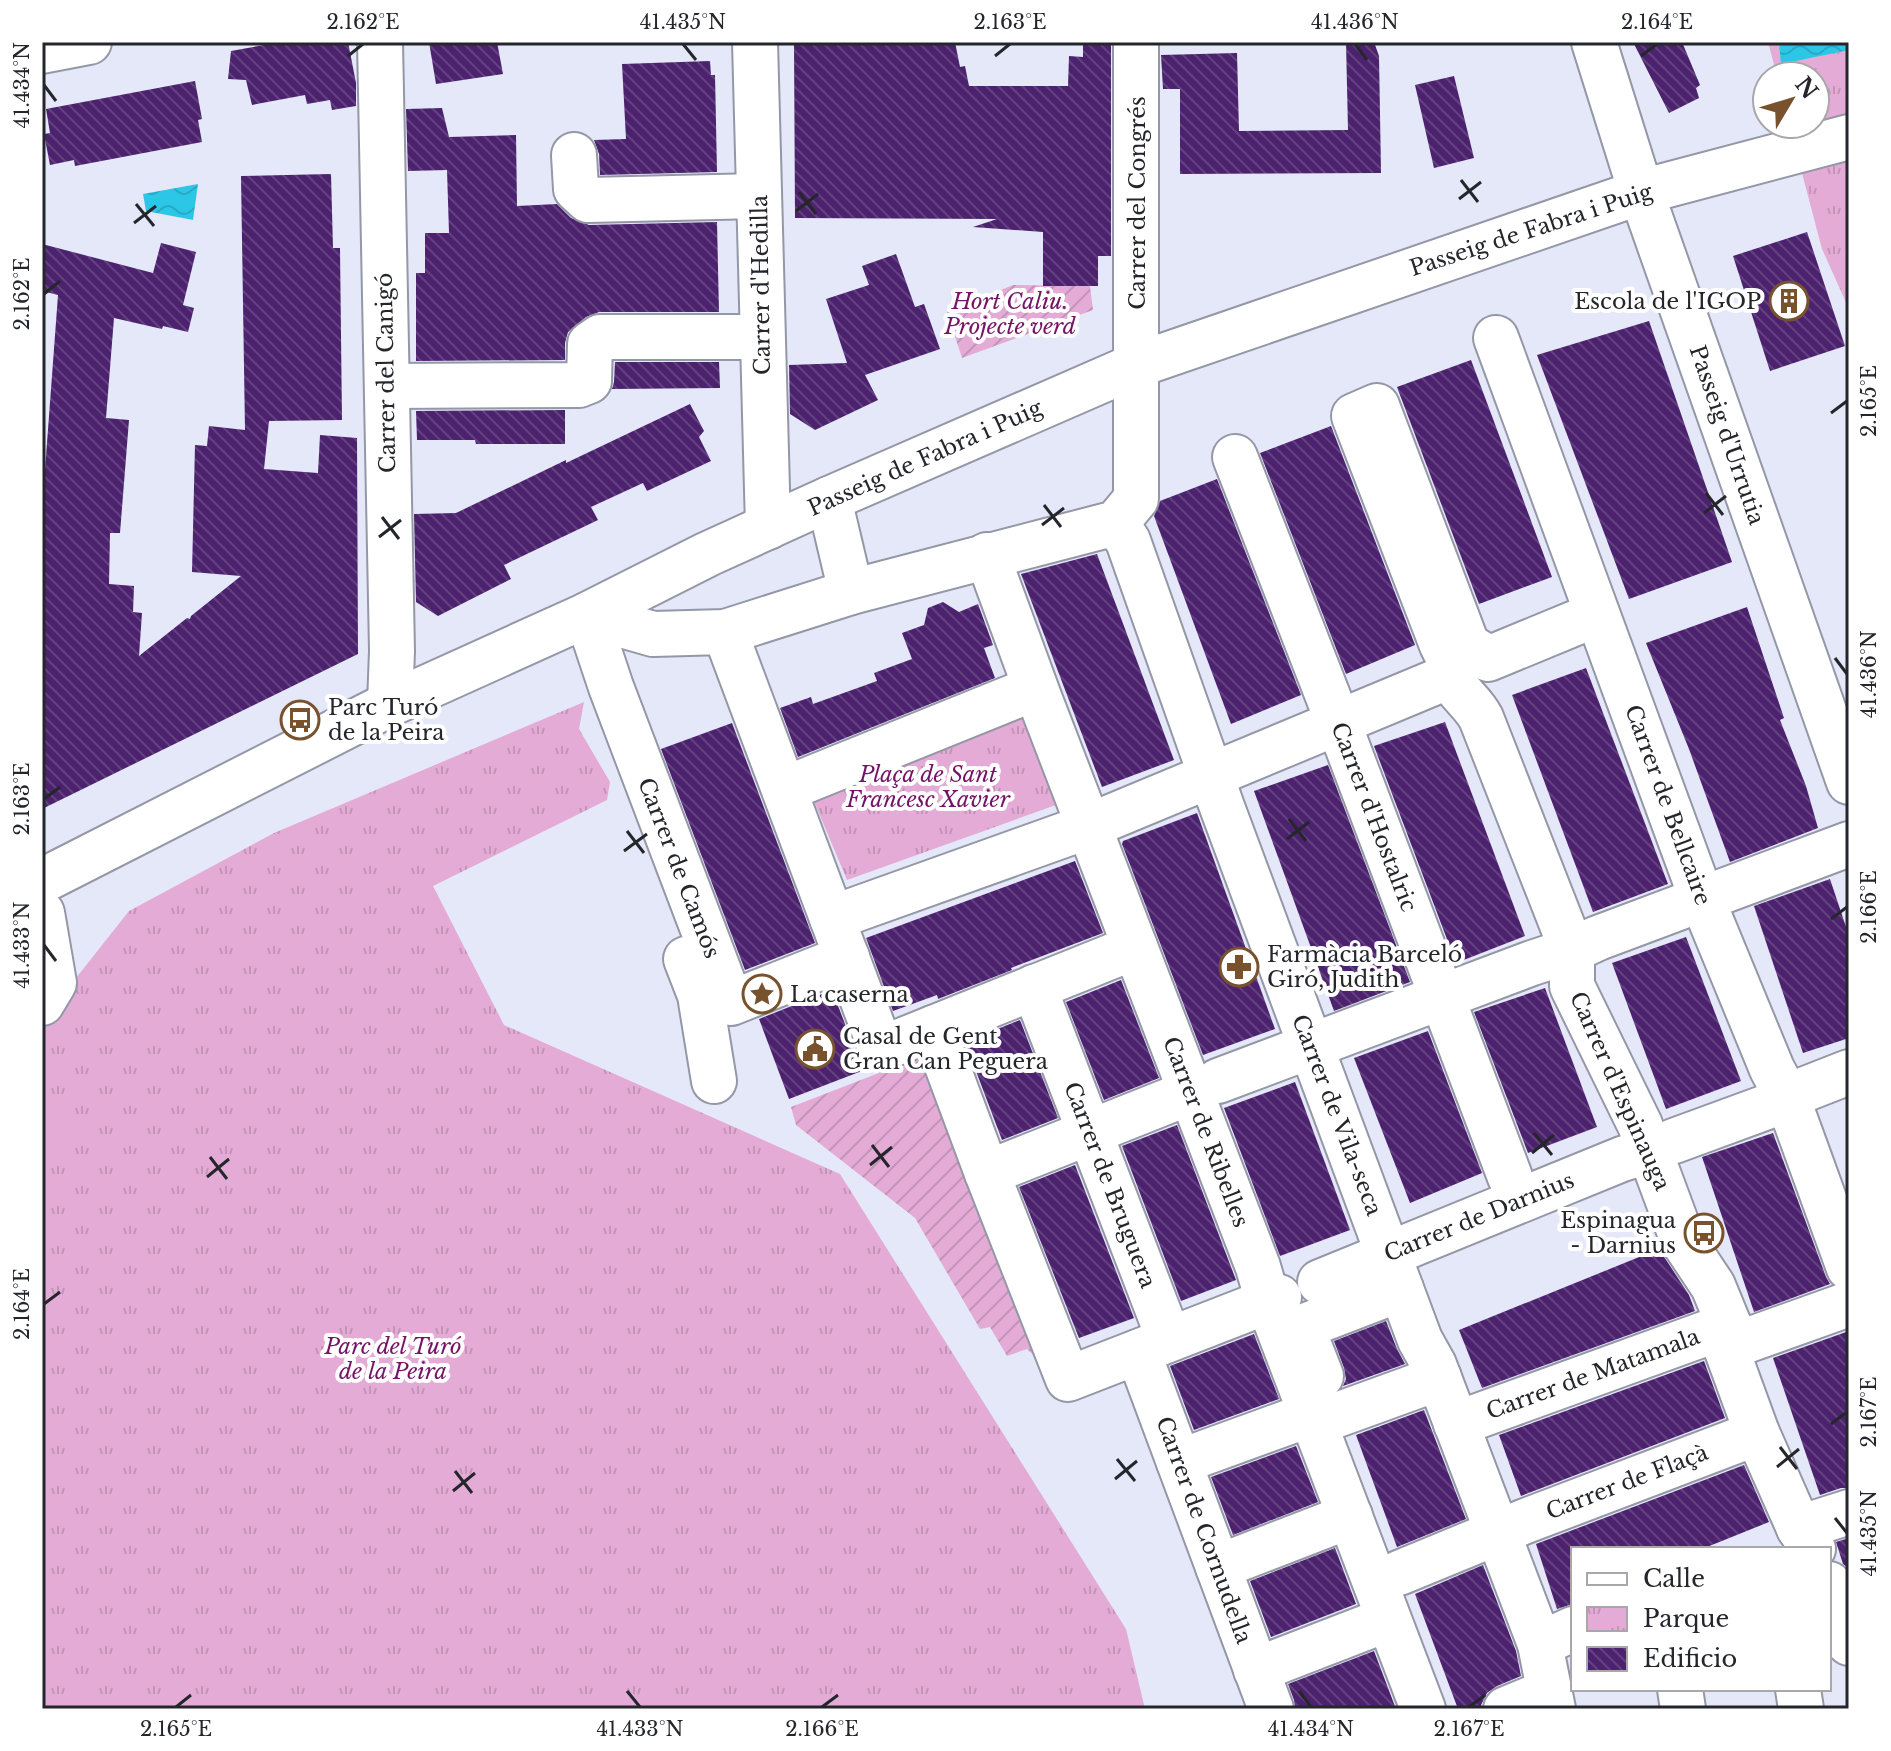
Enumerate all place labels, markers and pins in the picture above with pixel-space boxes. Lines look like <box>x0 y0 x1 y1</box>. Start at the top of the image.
building icon: Escola de l'IGOP <box>1768 280 1810 322</box>
place label: Escola de l'IGOP <box>1574 288 1761 315</box>
place label: Parc Turó de la Peira <box>328 694 445 746</box>
bus stop icon: Parc Turó de la Peira <box>279 699 321 741</box>
place label: Farmàcia Barceló Giró, Judith <box>1267 941 1462 993</box>
pharmacy icon: Farmàcia Barceló Giró, Judith <box>1218 946 1260 988</box>
place icon: La caserna <box>741 973 783 1015</box>
place label: La caserna <box>790 981 909 1008</box>
place label: Casal de Gent Gran Can Peguera <box>843 1023 1049 1075</box>
public building icon: Casal de Gent Gran Can Peguera <box>794 1028 836 1070</box>
place label: Espinagua - Darnius <box>1560 1207 1677 1259</box>
bus stop icon: Espinagua - Darnius <box>1683 1212 1725 1254</box>

